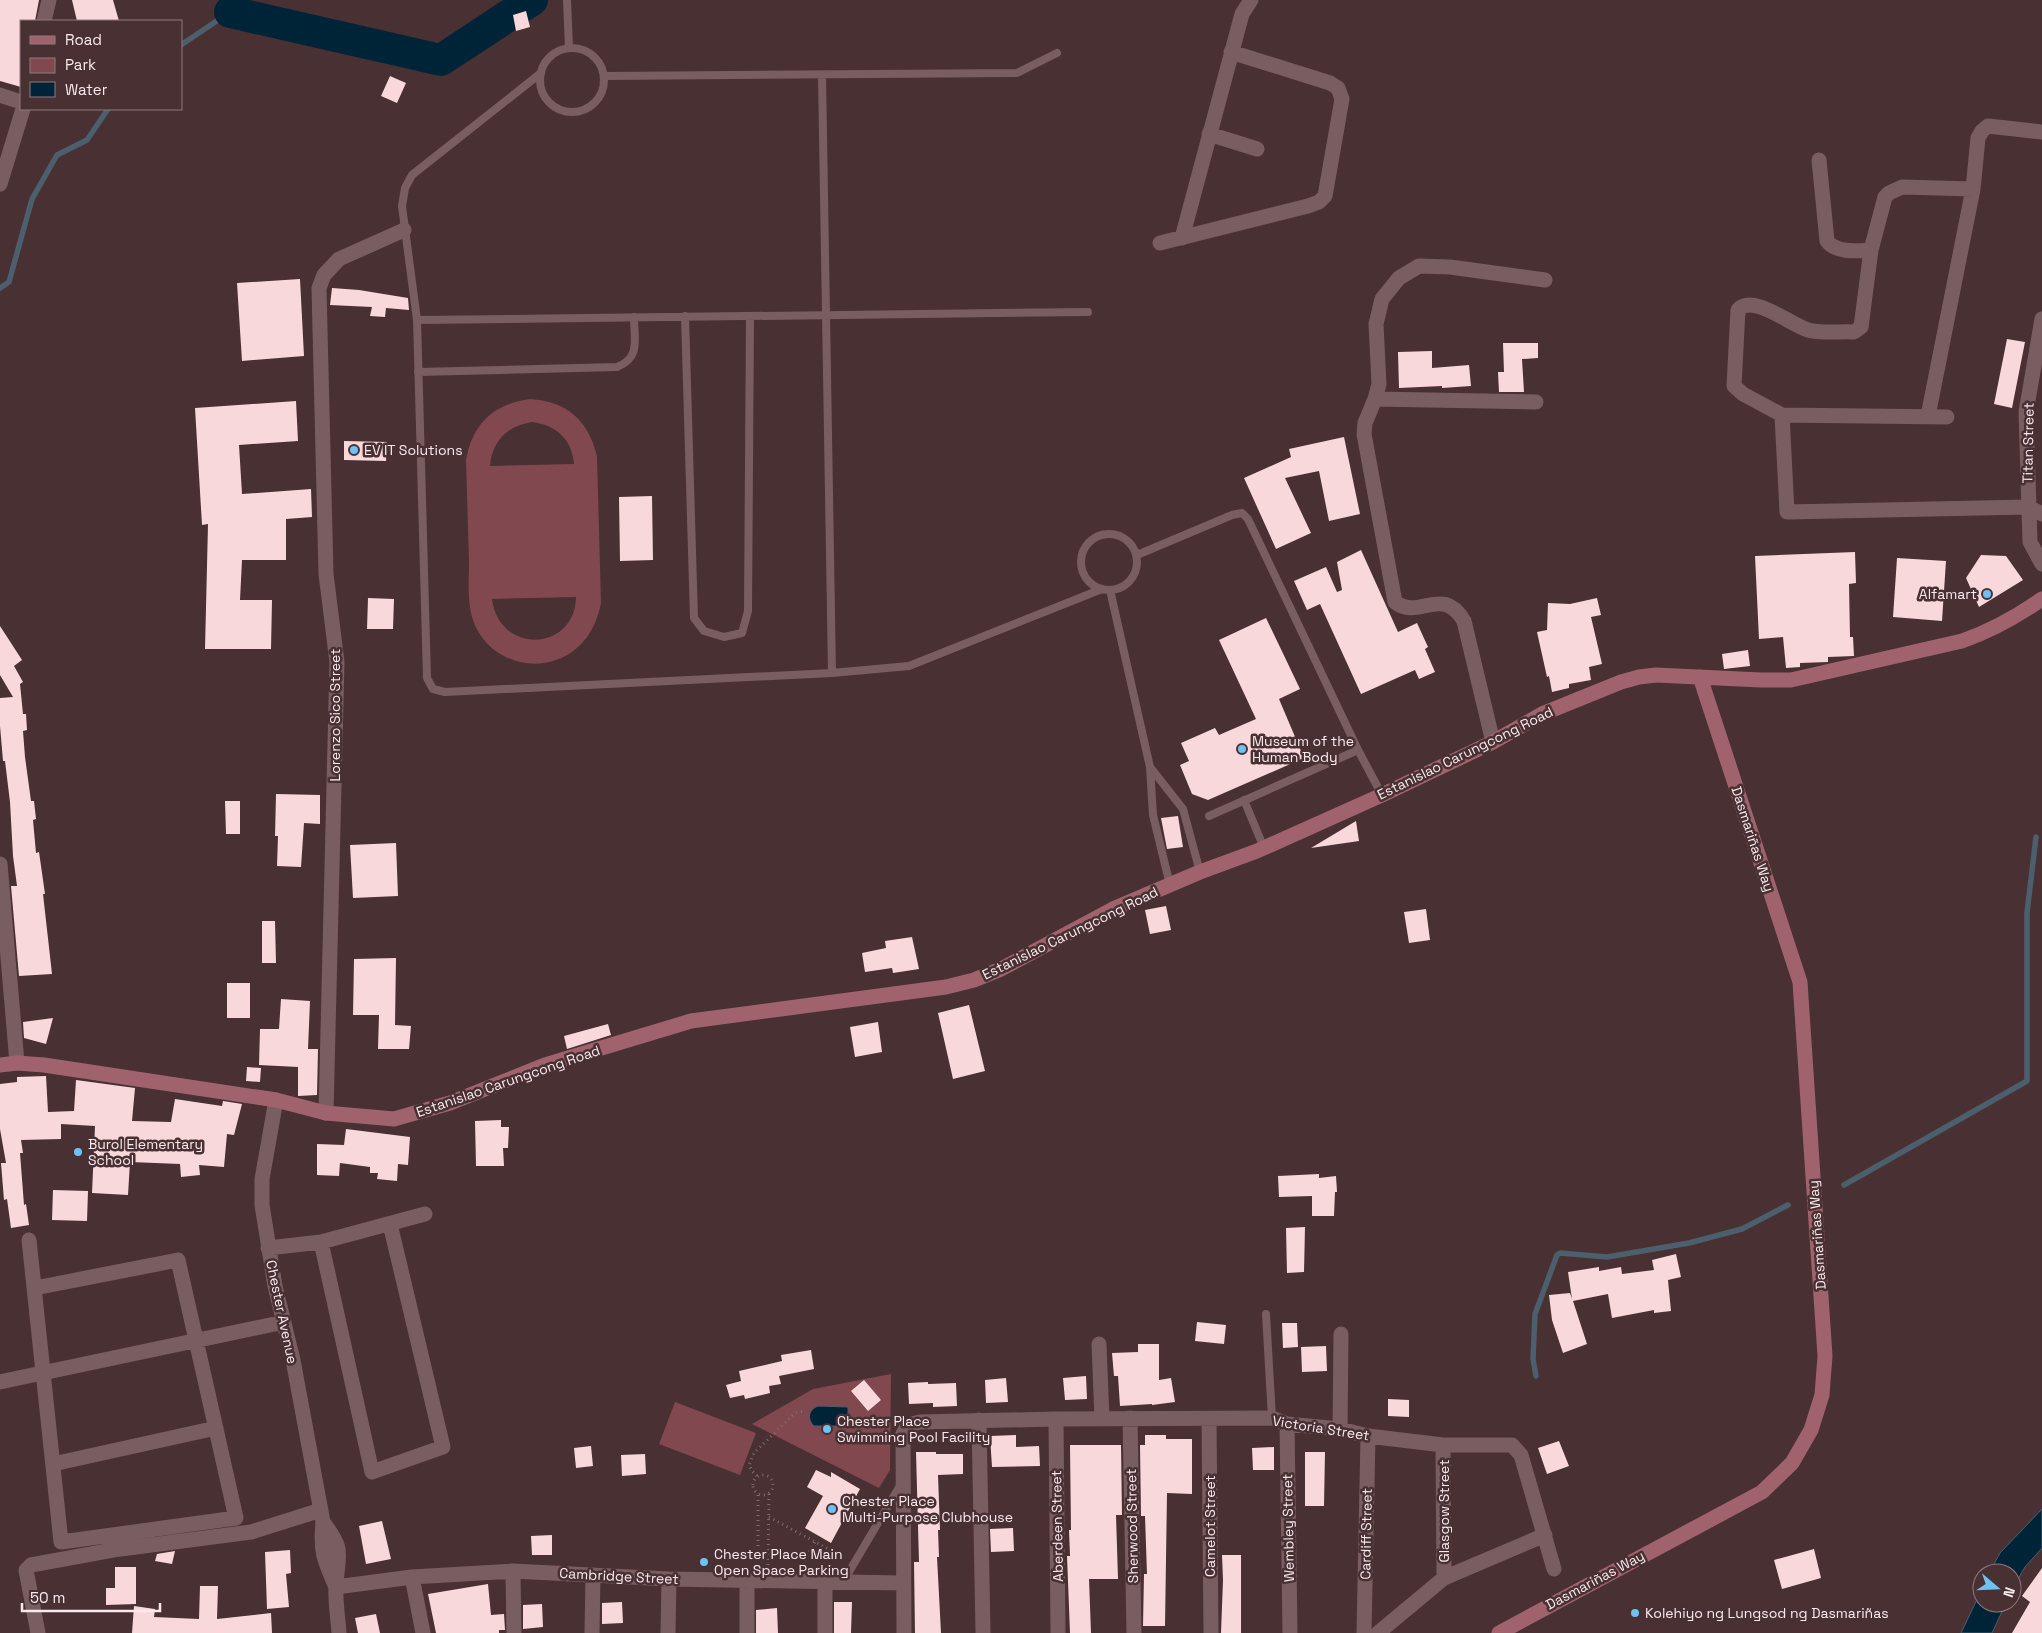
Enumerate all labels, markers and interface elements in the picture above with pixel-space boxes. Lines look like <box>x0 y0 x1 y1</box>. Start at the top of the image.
legend <box>20 20 182 110</box>
text: Road <box>65 30 102 49</box>
text: Park <box>65 55 96 74</box>
text: Water <box>65 80 108 99</box>
street label: Titan Street <box>2018 402 2038 484</box>
place label: EV IT Solutions <box>364 441 463 459</box>
marker: EV IT Solutions <box>348 444 360 456</box>
place label: Alfamart <box>1919 585 1977 603</box>
marker: Alfamart <box>1981 588 1993 600</box>
street label: Lorenzo Sico Street <box>326 649 344 781</box>
street label: Estanislao Carungcong Road <box>1374 702 1556 804</box>
place label: Museum of the Human Body <box>1252 732 1354 766</box>
marker: Museum of the Human Body <box>1236 743 1248 755</box>
street label: Dasmariñas Way <box>1728 784 1778 894</box>
street label: Estanislao Carungcong Road <box>979 882 1161 984</box>
street label: Estanislao Carungcong Road <box>414 1041 602 1121</box>
place label: Burol Elementary School <box>88 1135 203 1169</box>
marker: Burol Elementary School <box>72 1146 84 1158</box>
street label: Dasmariñas Way <box>1804 1180 1830 1290</box>
street label: Chester Avenue <box>262 1258 302 1366</box>
street label: Victoria Street <box>1271 1411 1371 1445</box>
place label: Chester Place Swimming Pool Facility <box>837 1412 990 1446</box>
marker: Chester Place Swimming Pool Facility <box>821 1423 833 1435</box>
street label: Glasgow Street <box>1435 1459 1453 1563</box>
street label: Sherwood Street <box>1122 1469 1142 1583</box>
street label: Aberdeen Street <box>1047 1470 1067 1582</box>
street label: Wembley Street <box>1278 1474 1298 1582</box>
street label: Camelot Street <box>1201 1475 1219 1577</box>
street label: Cardiff Street <box>1356 1488 1376 1580</box>
place label: Chester Place Multi-Purpose Clubhouse <box>842 1492 1013 1526</box>
marker: Chester Place Multi-Purpose Clubhouse <box>826 1503 838 1515</box>
place label: Chester Place Main Open Space Parking <box>714 1545 849 1579</box>
street label: Dasmariñas Way <box>1542 1546 1648 1614</box>
marker: Chester Place Main Open Space Parking <box>698 1556 710 1568</box>
north arrow <box>1972 1563 2022 1613</box>
street label: Cambridge Street <box>559 1564 679 1588</box>
scale bar <box>22 1580 160 1612</box>
text: N <box>1999 1585 2019 1600</box>
text: 50 m <box>30 1588 65 1607</box>
place label: Kolehiyo ng Lungsod ng Dasmariñas <box>1645 1604 1889 1622</box>
marker: Kolehiyo ng Lungsod ng Dasmariñas <box>1629 1607 1641 1619</box>

